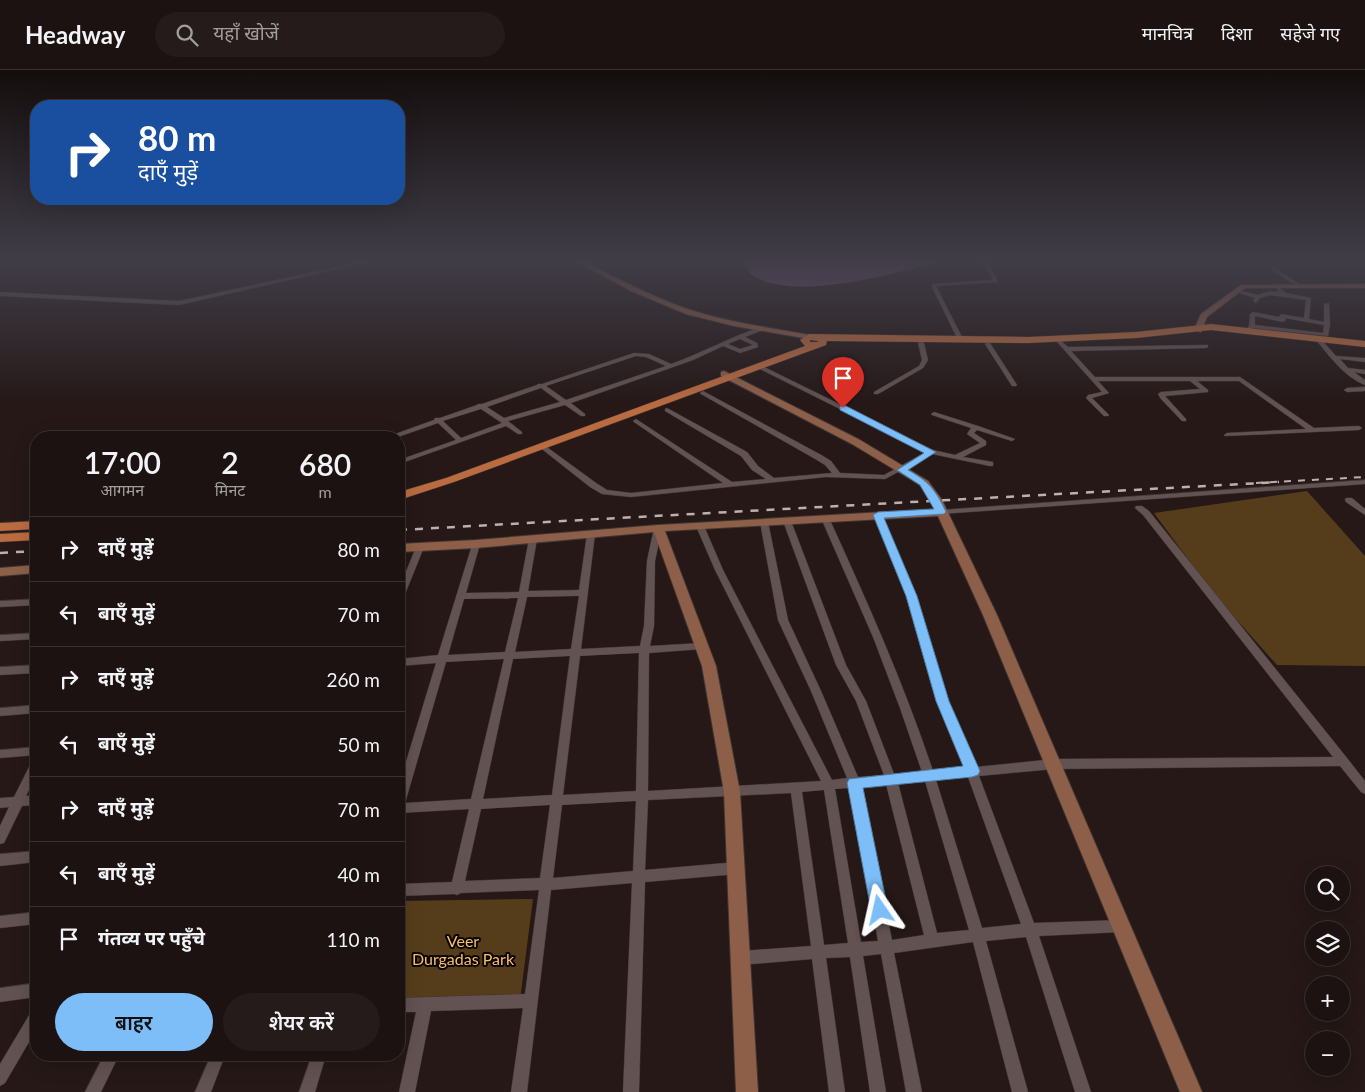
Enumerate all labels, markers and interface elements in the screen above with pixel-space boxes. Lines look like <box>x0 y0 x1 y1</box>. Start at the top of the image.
search box <box>155 12 505 57</box>
text: Headway <box>25 20 125 49</box>
icon: search <box>173 21 201 49</box>
text: यहाँ खोजें <box>213 21 279 44</box>
text: मानचित्र <box>1142 22 1193 44</box>
text: दिशा <box>1221 22 1252 44</box>
text: सहेजे गए <box>1280 22 1340 44</box>
text: 80 m <box>138 116 216 158</box>
icon: right <box>55 120 120 185</box>
text: दाएँ मुड़ें <box>138 158 198 185</box>
pin <box>822 357 864 408</box>
icon: arrive <box>829 364 857 392</box>
text: 17:00 <box>84 444 161 480</box>
text: 2 <box>221 444 239 480</box>
text: 680 <box>299 446 351 482</box>
text: आगमन <box>100 480 144 499</box>
text: मिनट <box>215 480 245 499</box>
text: m <box>319 482 332 501</box>
icon: right <box>55 535 83 563</box>
text: दाएँ मुड़ें <box>98 536 154 559</box>
text: 80 m <box>337 538 380 561</box>
icon: left <box>55 600 83 628</box>
text: बाएँ मुड़ें <box>98 601 155 624</box>
text: 70 m <box>337 603 380 626</box>
icon: right <box>55 665 83 693</box>
text: दाएँ मुड़ें <box>98 666 154 689</box>
text: 260 m <box>326 668 380 691</box>
icon: left <box>55 730 83 758</box>
text: बाएँ मुड़ें <box>98 731 155 754</box>
text: 50 m <box>337 733 380 756</box>
icon: right <box>55 795 83 823</box>
text: दाएँ मुड़ें <box>98 796 154 819</box>
text: 70 m <box>337 798 380 821</box>
icon: left <box>55 860 83 888</box>
text: बाएँ मुड़ें <box>98 861 155 884</box>
text: 40 m <box>337 863 380 886</box>
map controls <box>1305 866 1350 1076</box>
button: search <box>1305 866 1350 911</box>
position arrow <box>853 883 905 935</box>
button: layers <box>1305 921 1350 966</box>
icon: arrive <box>55 925 83 953</box>
text: गंतव्य पर पहुँचे <box>98 926 205 949</box>
text: 110 m <box>326 928 380 951</box>
park label: Veer Durgadas Park <box>412 931 515 968</box>
button: + <box>1305 976 1350 1021</box>
button: बाहर <box>55 993 213 1051</box>
button: शेयर करें <box>223 993 380 1051</box>
button: − <box>1305 1031 1350 1076</box>

